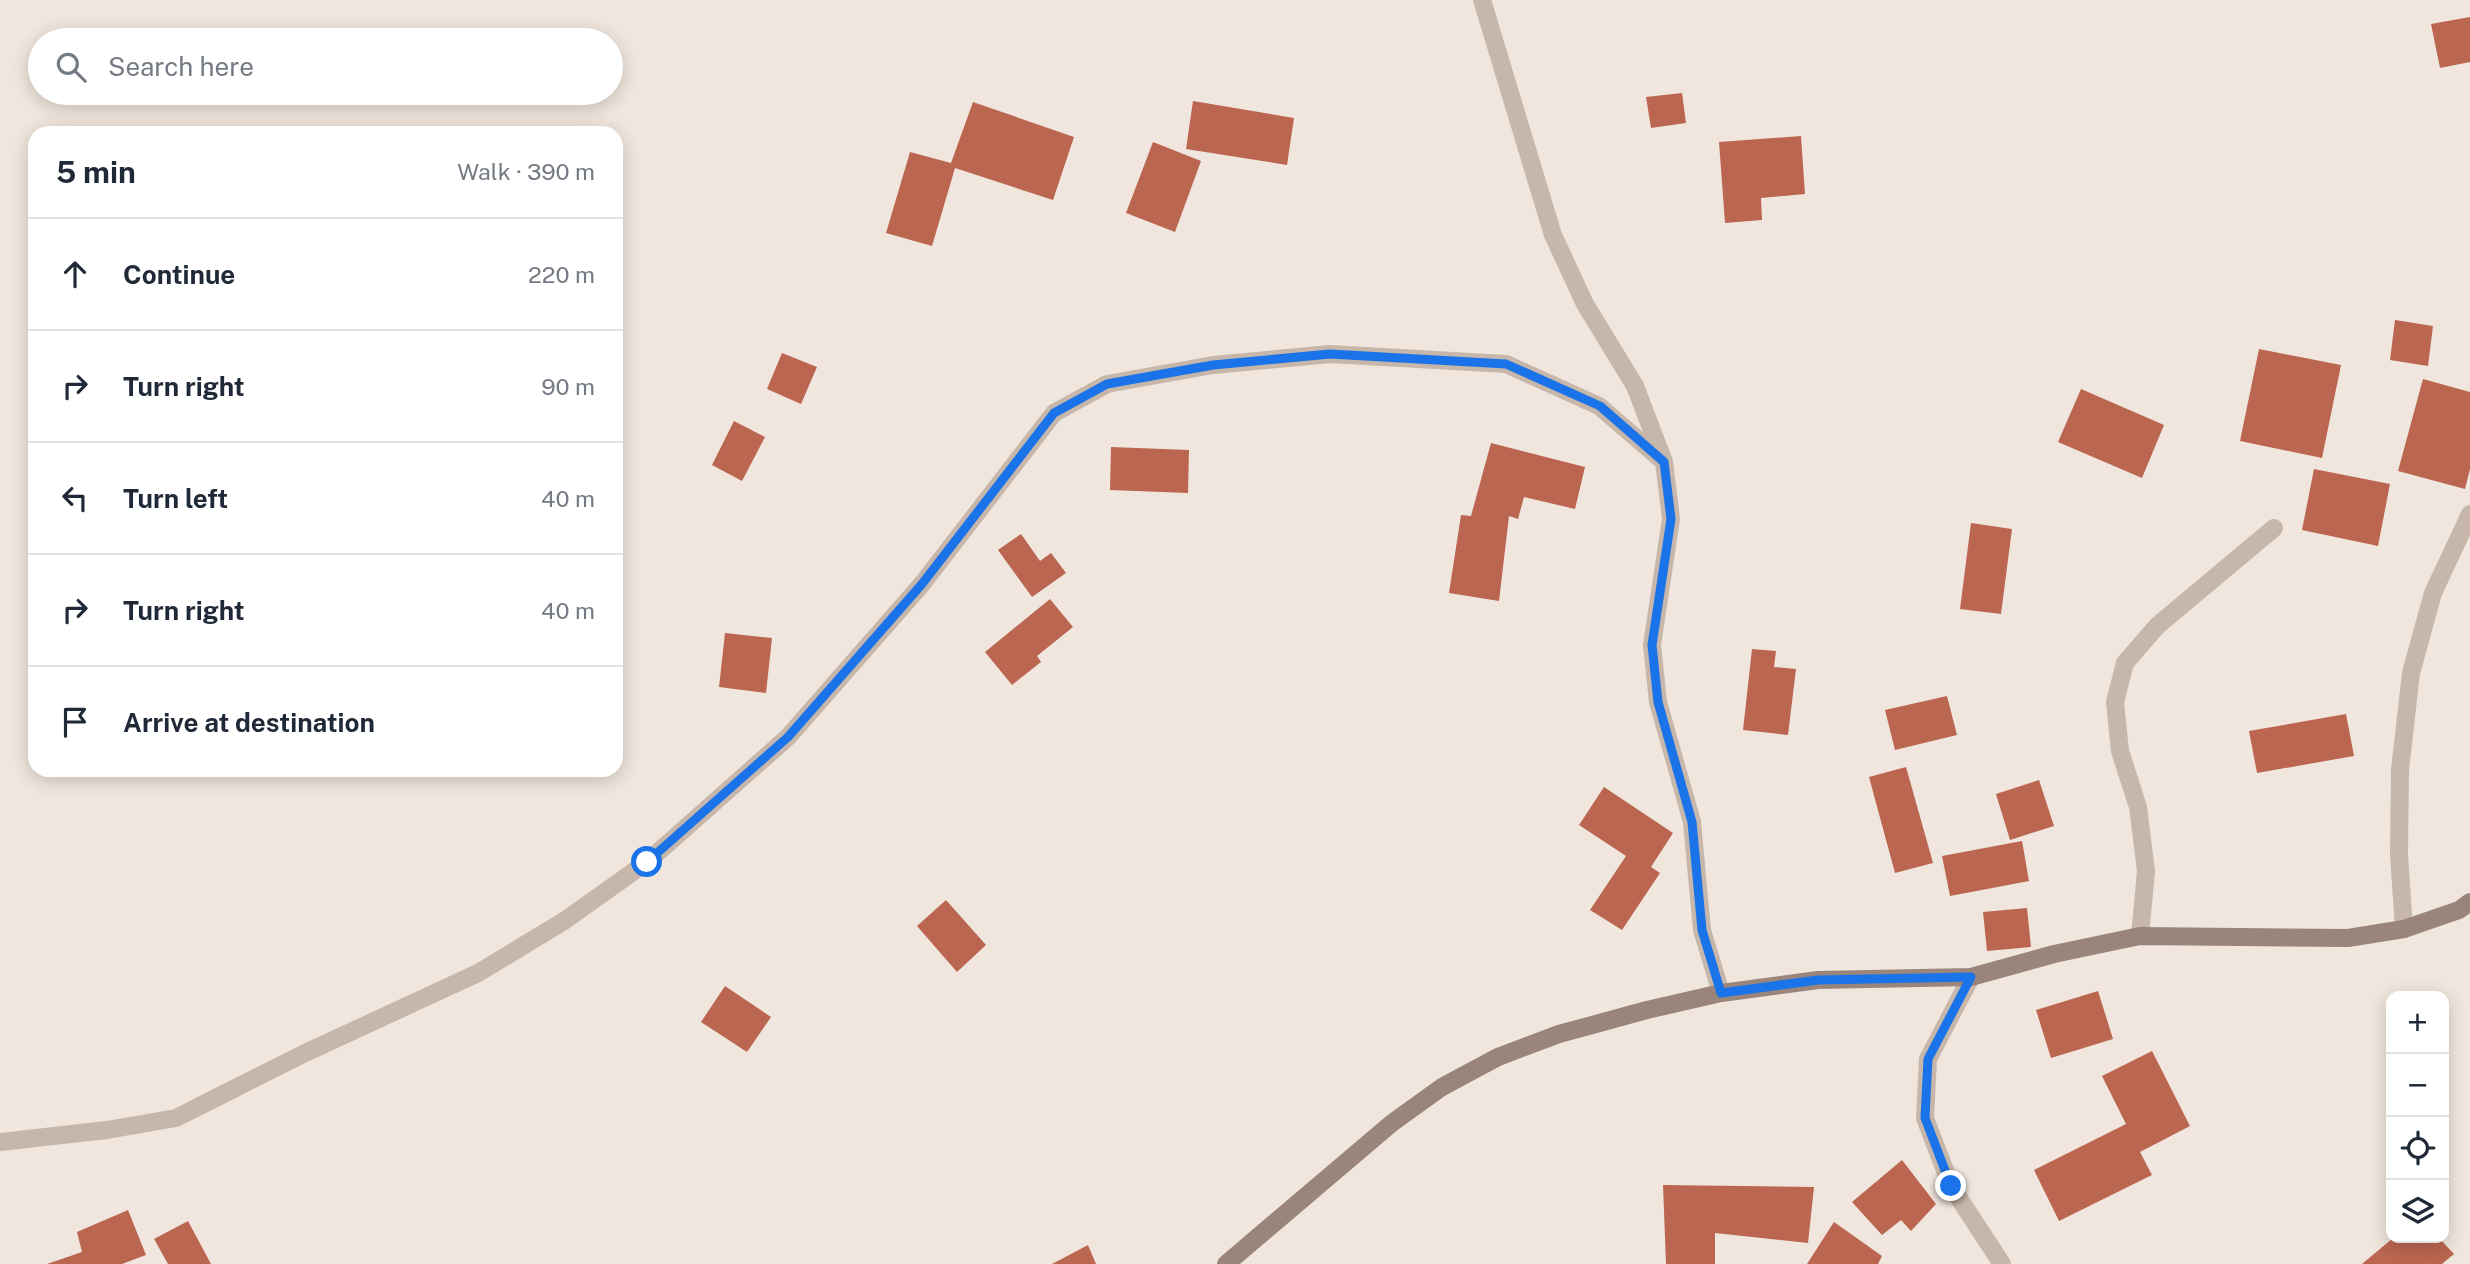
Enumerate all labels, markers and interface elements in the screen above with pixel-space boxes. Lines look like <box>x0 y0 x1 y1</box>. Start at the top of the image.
search box <box>28 28 623 105</box>
icon: search <box>52 48 90 86</box>
text: Search here <box>108 51 254 82</box>
text: 5 min <box>56 154 136 190</box>
text: Walk · 390 m <box>457 158 595 185</box>
icon: ahead <box>56 255 94 293</box>
text: Continue <box>123 259 235 290</box>
text: 220 m <box>528 261 595 288</box>
icon: right <box>56 367 94 405</box>
text: Turn right <box>123 371 245 402</box>
text: 90 m <box>541 373 595 400</box>
icon: left <box>56 479 94 517</box>
text: Turn left <box>123 483 228 514</box>
text: 40 m <box>541 485 595 512</box>
icon: right <box>56 591 94 629</box>
text: Turn right <box>123 595 245 626</box>
text: 40 m <box>541 597 595 624</box>
icon: arrive <box>56 703 94 741</box>
text: Arrive at destination <box>123 707 375 738</box>
route start <box>631 846 662 877</box>
map controls <box>2386 991 2449 1243</box>
button: + <box>2386 991 2449 1054</box>
button: − <box>2386 1054 2449 1117</box>
button: locate <box>2386 1117 2449 1180</box>
route end <box>1935 1170 1966 1201</box>
button: layers <box>2386 1180 2449 1243</box>

